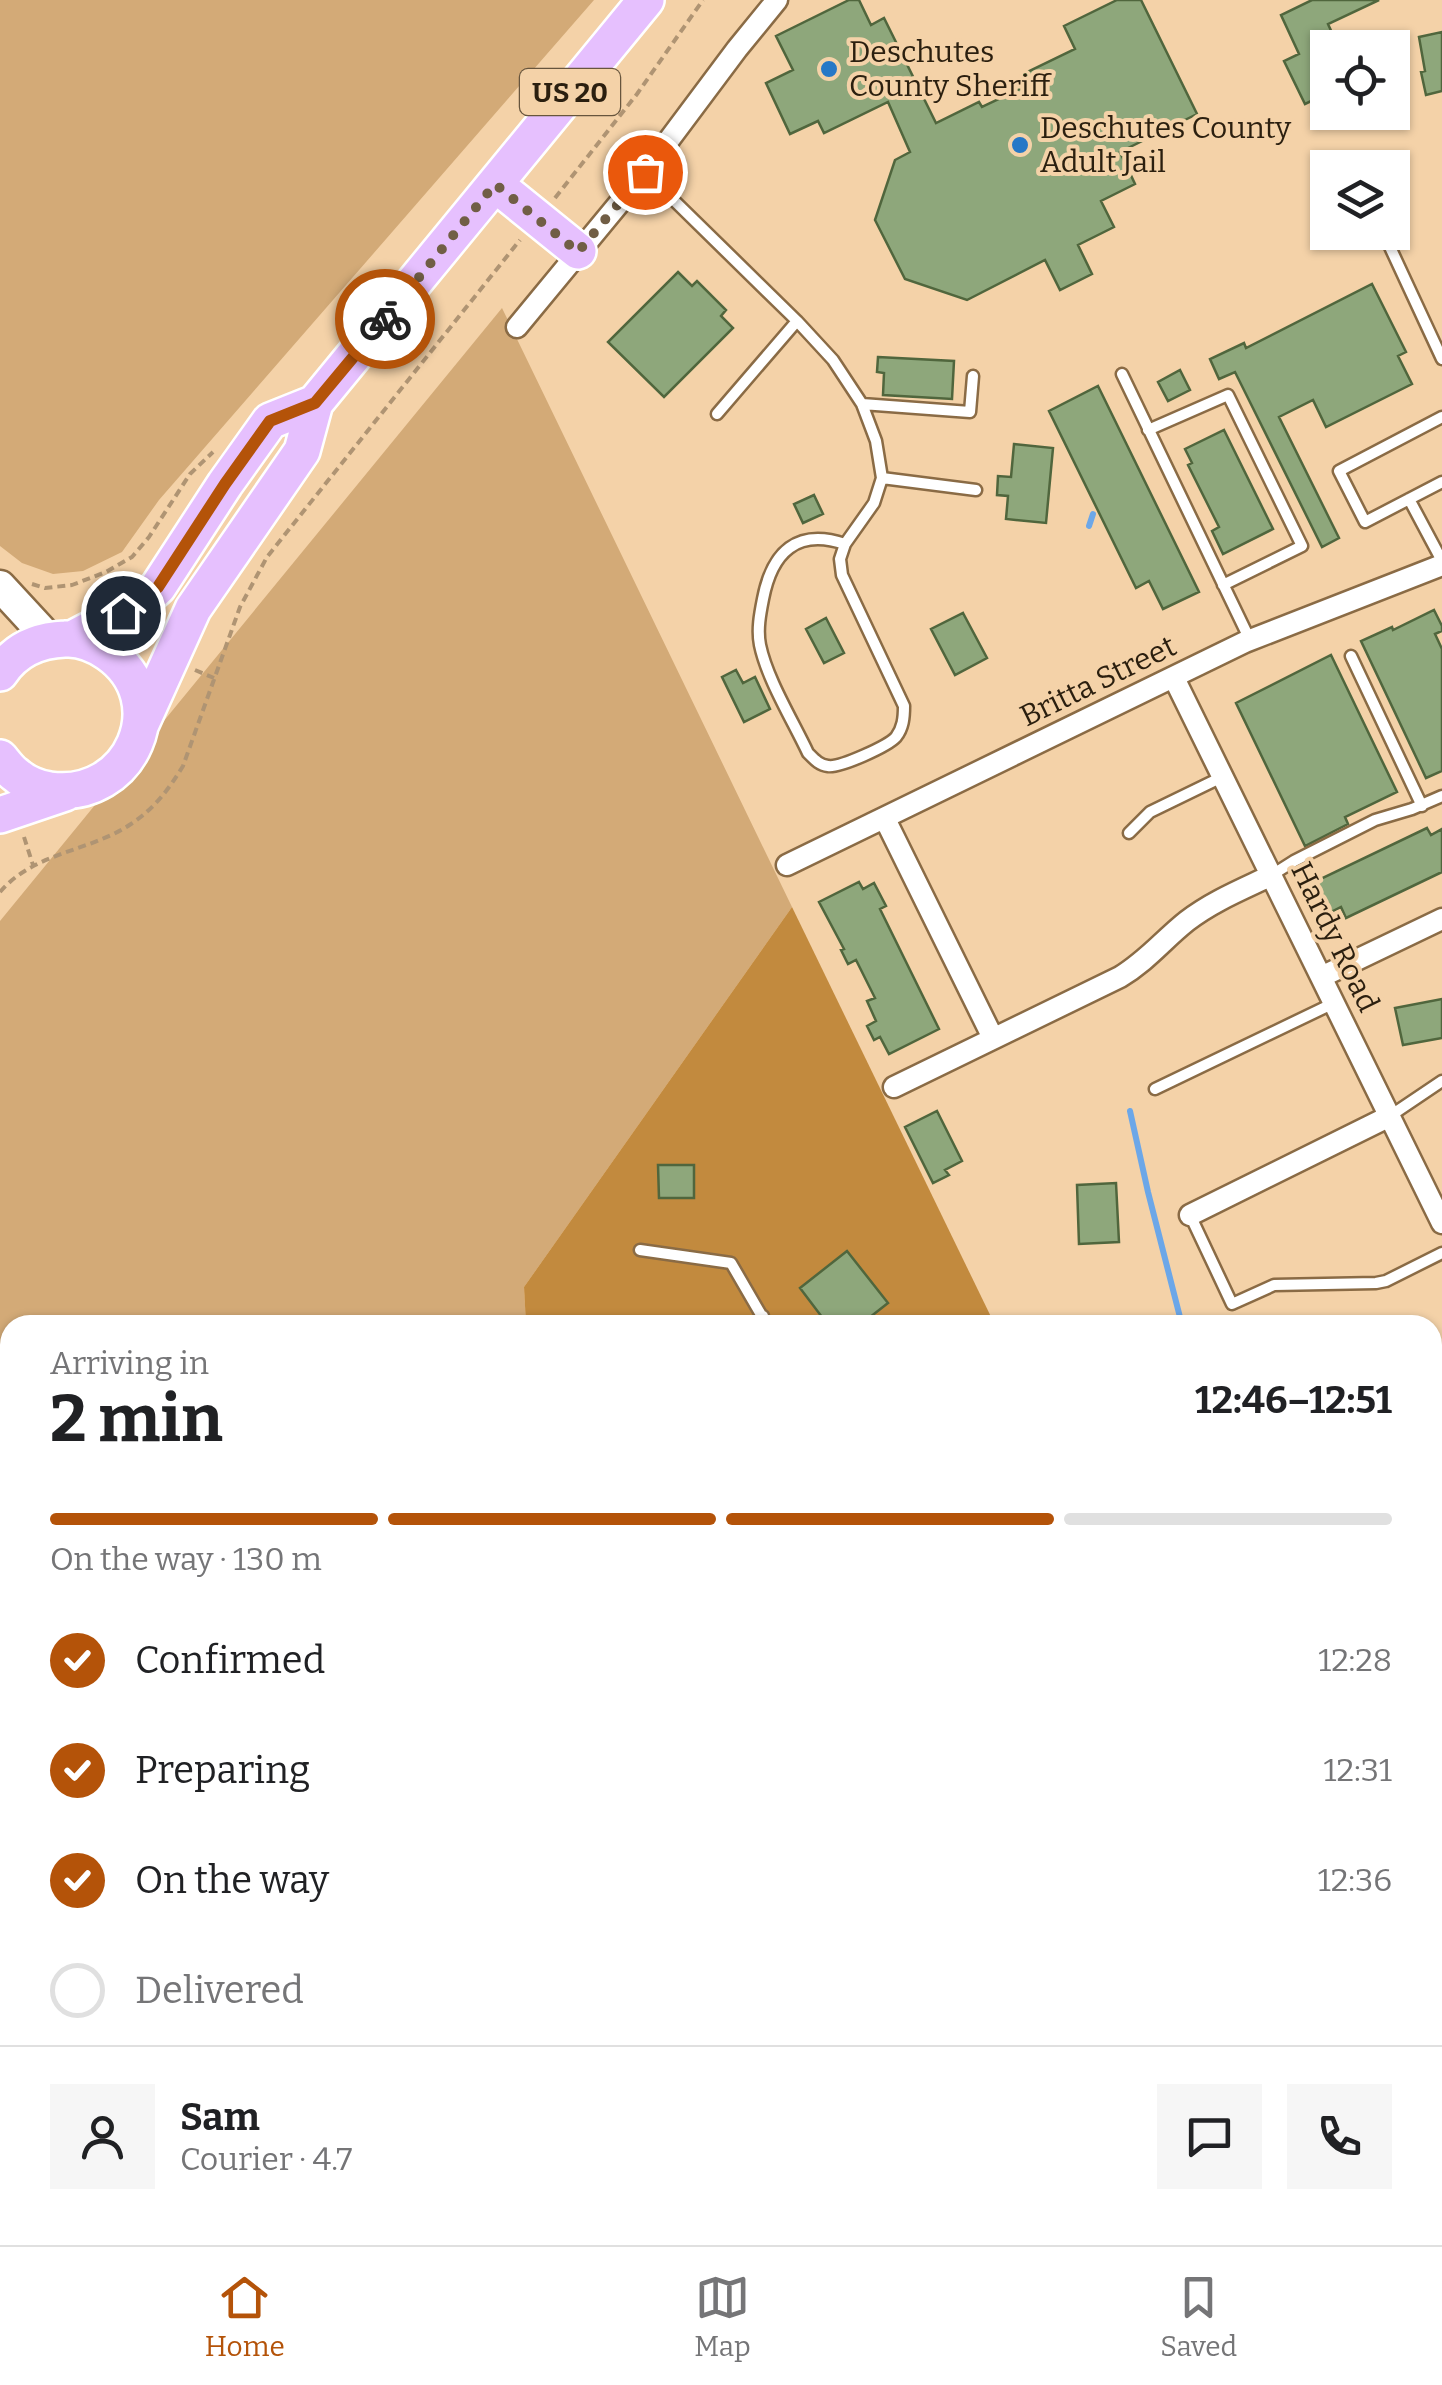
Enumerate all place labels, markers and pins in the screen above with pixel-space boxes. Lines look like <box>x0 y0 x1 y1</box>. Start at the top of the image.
place label: Deschutes County Sheriff <box>849 34 1053 104</box>
marker: Deschutes County Sheriff <box>818 58 840 80</box>
place label: Deschutes County Adult Jail <box>1040 110 1291 180</box>
pin <box>603 130 688 215</box>
marker: Deschutes County Adult Jail <box>1009 134 1031 156</box>
pin <box>81 571 166 656</box>

